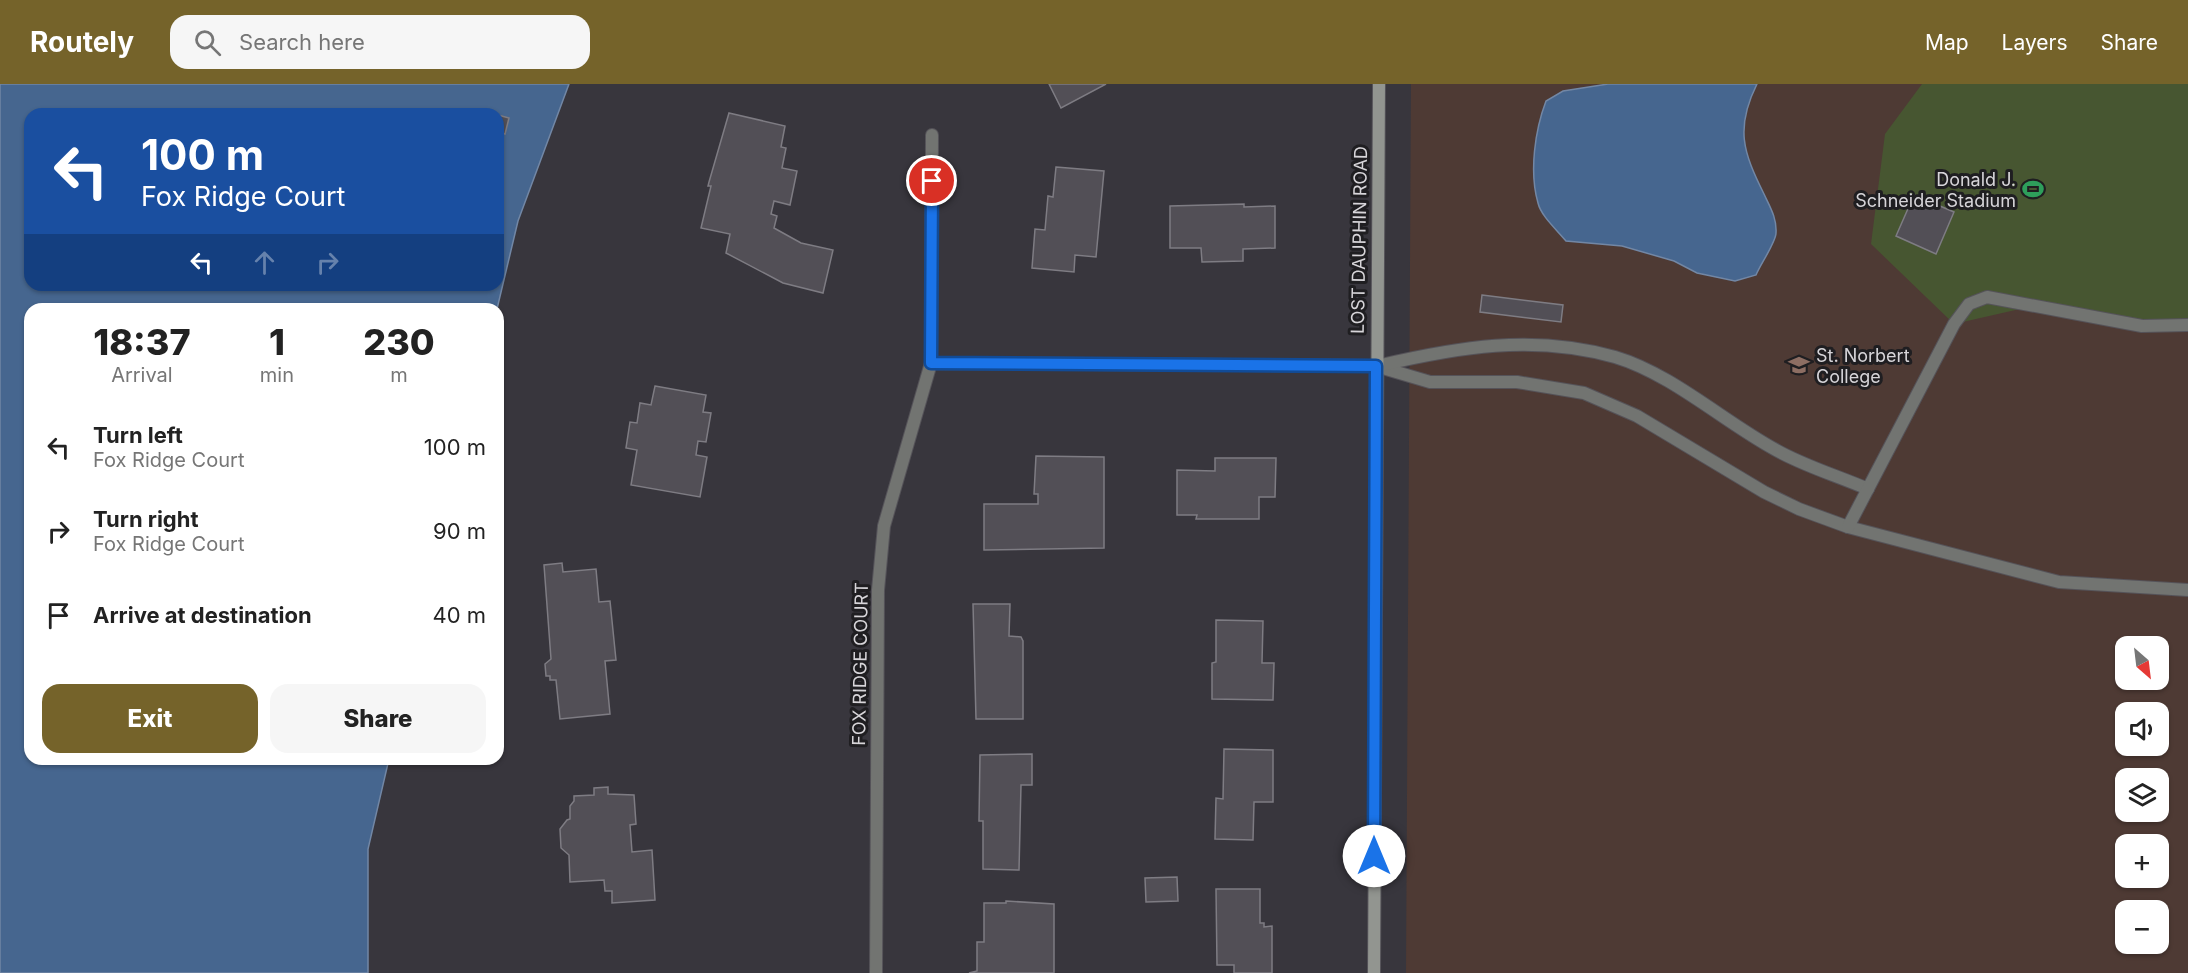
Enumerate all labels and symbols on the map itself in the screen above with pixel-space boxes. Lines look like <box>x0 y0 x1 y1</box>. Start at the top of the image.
street label: LOST DAUPHIN ROAD <box>1347 146 1371 334</box>
pin <box>906 155 957 206</box>
place label: Donald J. Schneider Stadium <box>1855 169 2016 211</box>
sports icon: Donald J. Schneider Stadium <box>2021 177 2045 201</box>
place label: St. Norbert College <box>1816 345 1910 387</box>
school or university icon: St. Norbert College <box>1787 353 1811 377</box>
street label: FOX RIDGE COURT <box>848 582 872 746</box>
north arrow <box>2115 636 2169 690</box>
position arrow <box>1342 824 1406 888</box>

